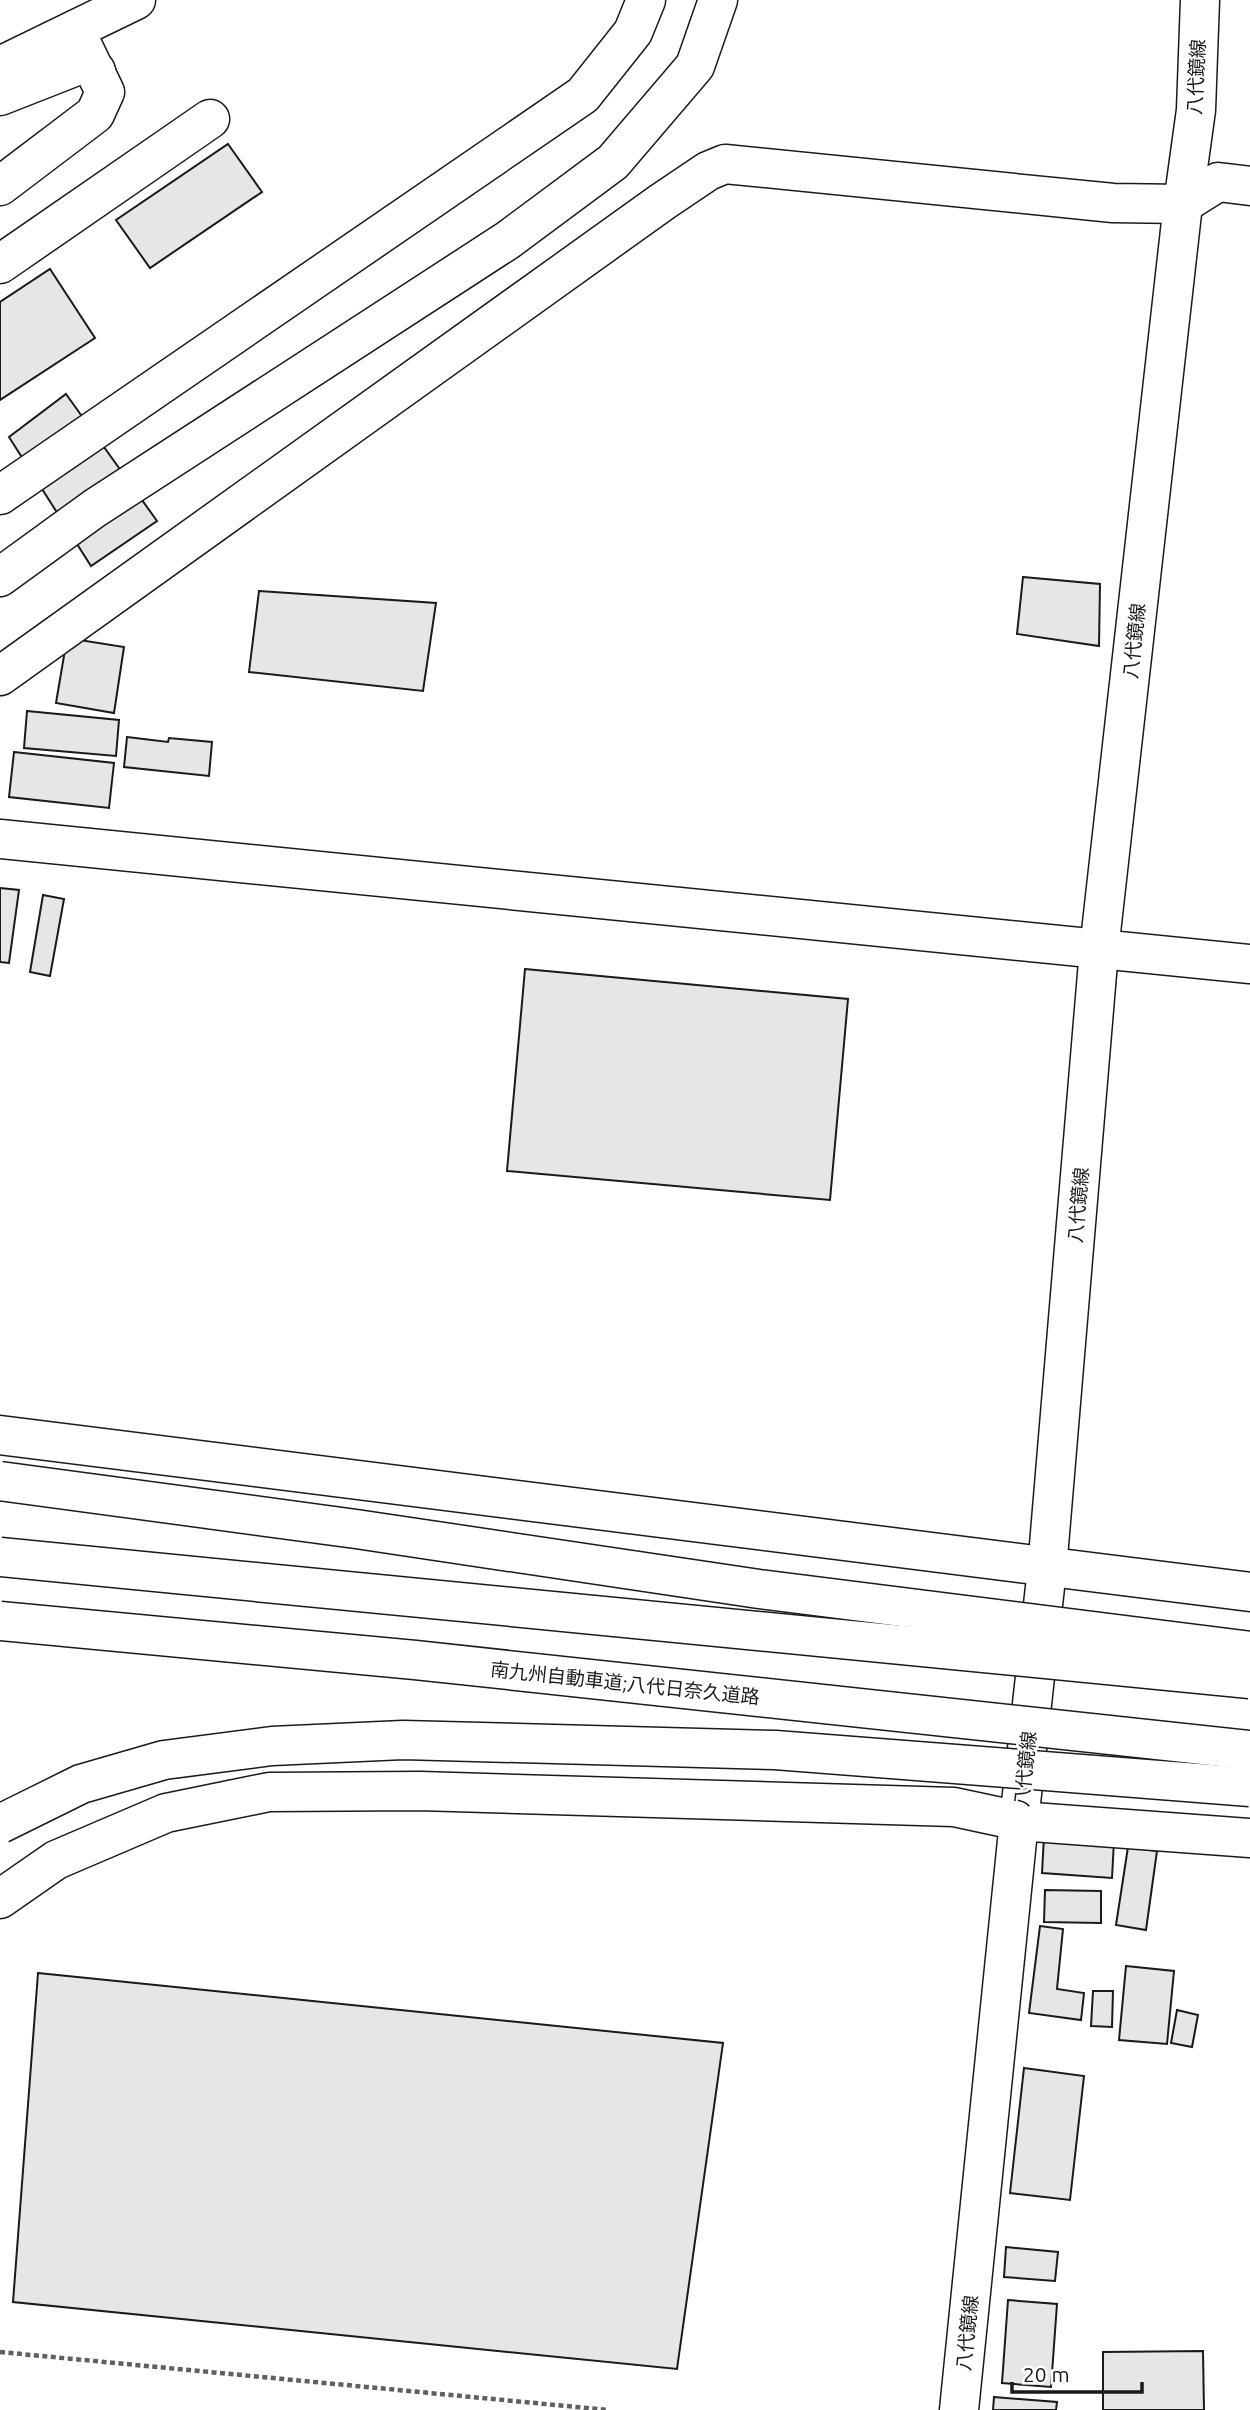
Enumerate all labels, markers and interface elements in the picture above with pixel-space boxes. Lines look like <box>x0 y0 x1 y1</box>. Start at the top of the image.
street label: 八代鏡線 <box>1183 38 1209 116</box>
street label: 八代鏡線 <box>1119 602 1149 680</box>
street label: 八代鏡線 <box>1064 1166 1092 1244</box>
street label: 南九州自動車道;八代日奈久道路 <box>489 1658 761 1708</box>
street label: 八代鏡線 <box>1010 1730 1040 1808</box>
street label: 八代鏡線 <box>952 2294 982 2372</box>
scale bar <box>1012 2350 1142 2394</box>
text: 20 m <box>1023 2362 1070 2386</box>

